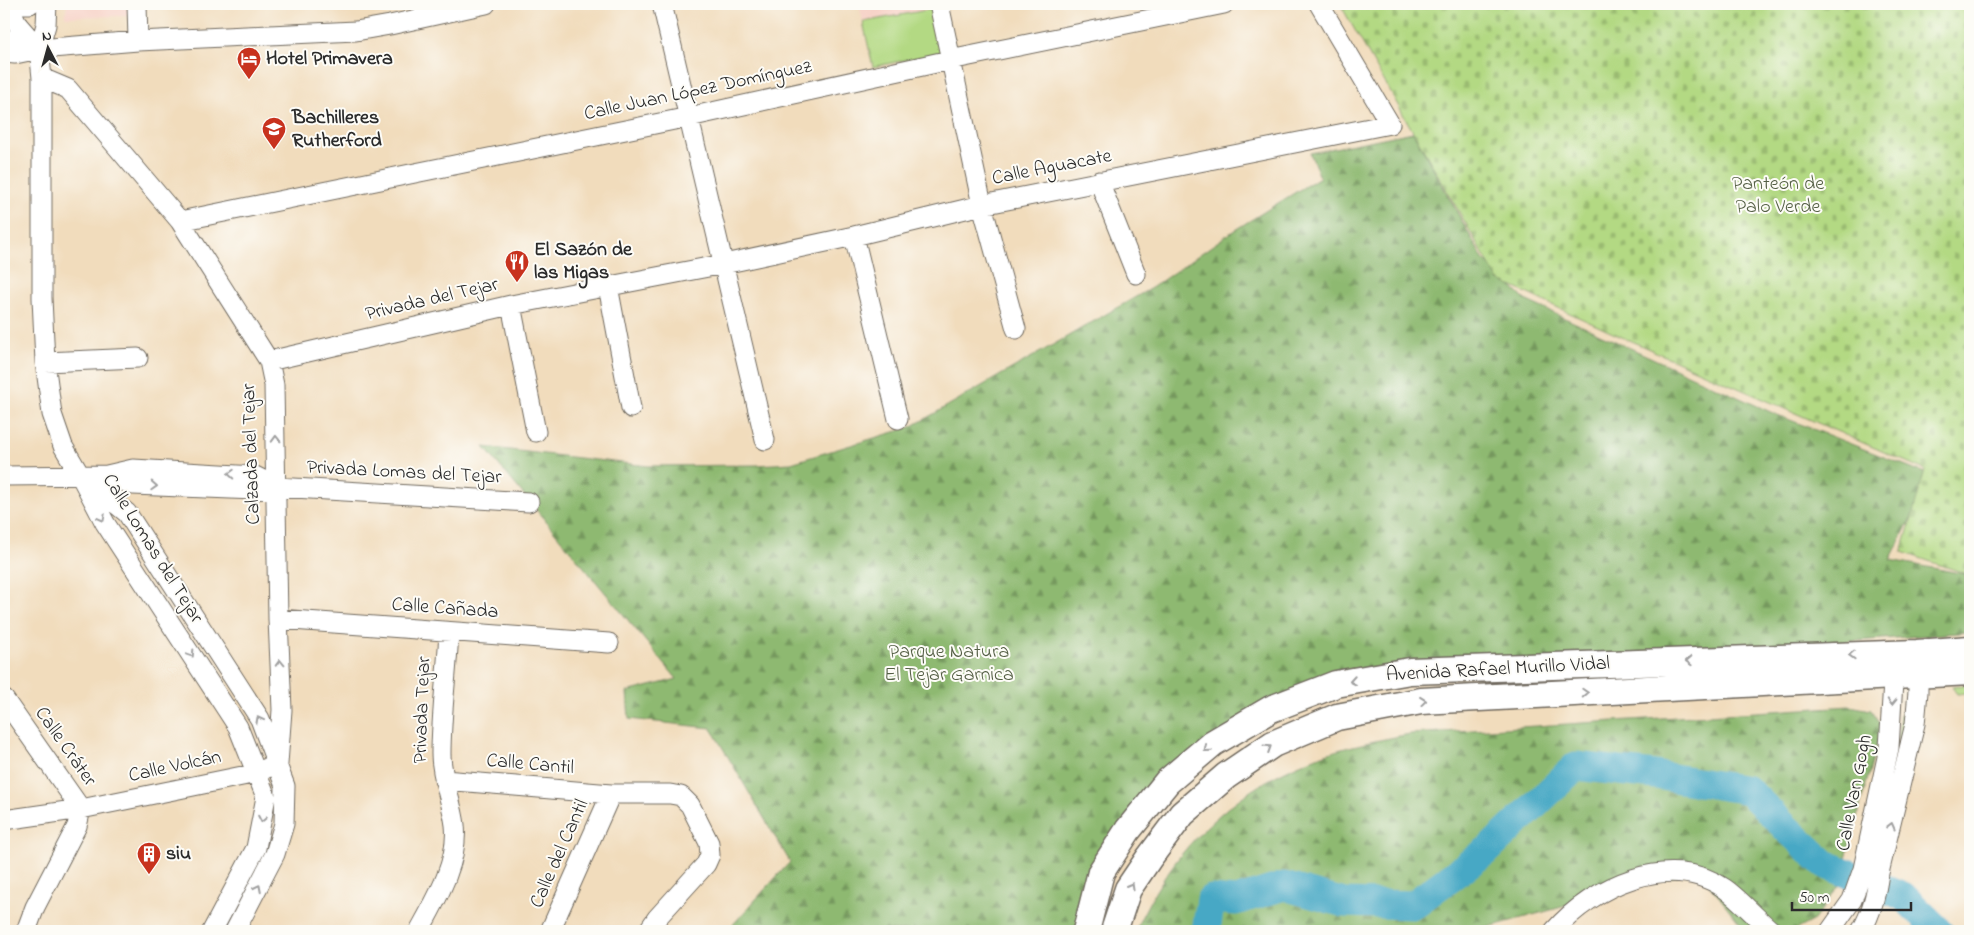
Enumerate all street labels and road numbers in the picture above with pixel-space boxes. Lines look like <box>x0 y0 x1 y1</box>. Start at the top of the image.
street label: Calle Juan López Domínguez <box>581 53 815 130</box>
street label: Calle Aguacate <box>990 142 1115 195</box>
street label: Privada del Tejar <box>363 270 502 329</box>
street label: Calzada del Tejar <box>235 382 269 525</box>
street label: Privada Lomas del Tejar <box>306 453 503 493</box>
street label: Calle Lomas del Tejar <box>94 468 210 630</box>
street label: Calle Cañada <box>391 591 499 627</box>
street label: Avenida Rafael Murillo Vidal <box>1385 650 1611 690</box>
street label: Privada Tejar <box>407 655 439 764</box>
street label: Calle Cráter <box>27 701 104 794</box>
street label: Calle Van Gogh <box>1829 732 1881 854</box>
street label: Calle Volcán <box>126 743 224 791</box>
street label: Calle Cantil <box>485 747 575 783</box>
street label: Calle del Cantil <box>523 795 597 913</box>

